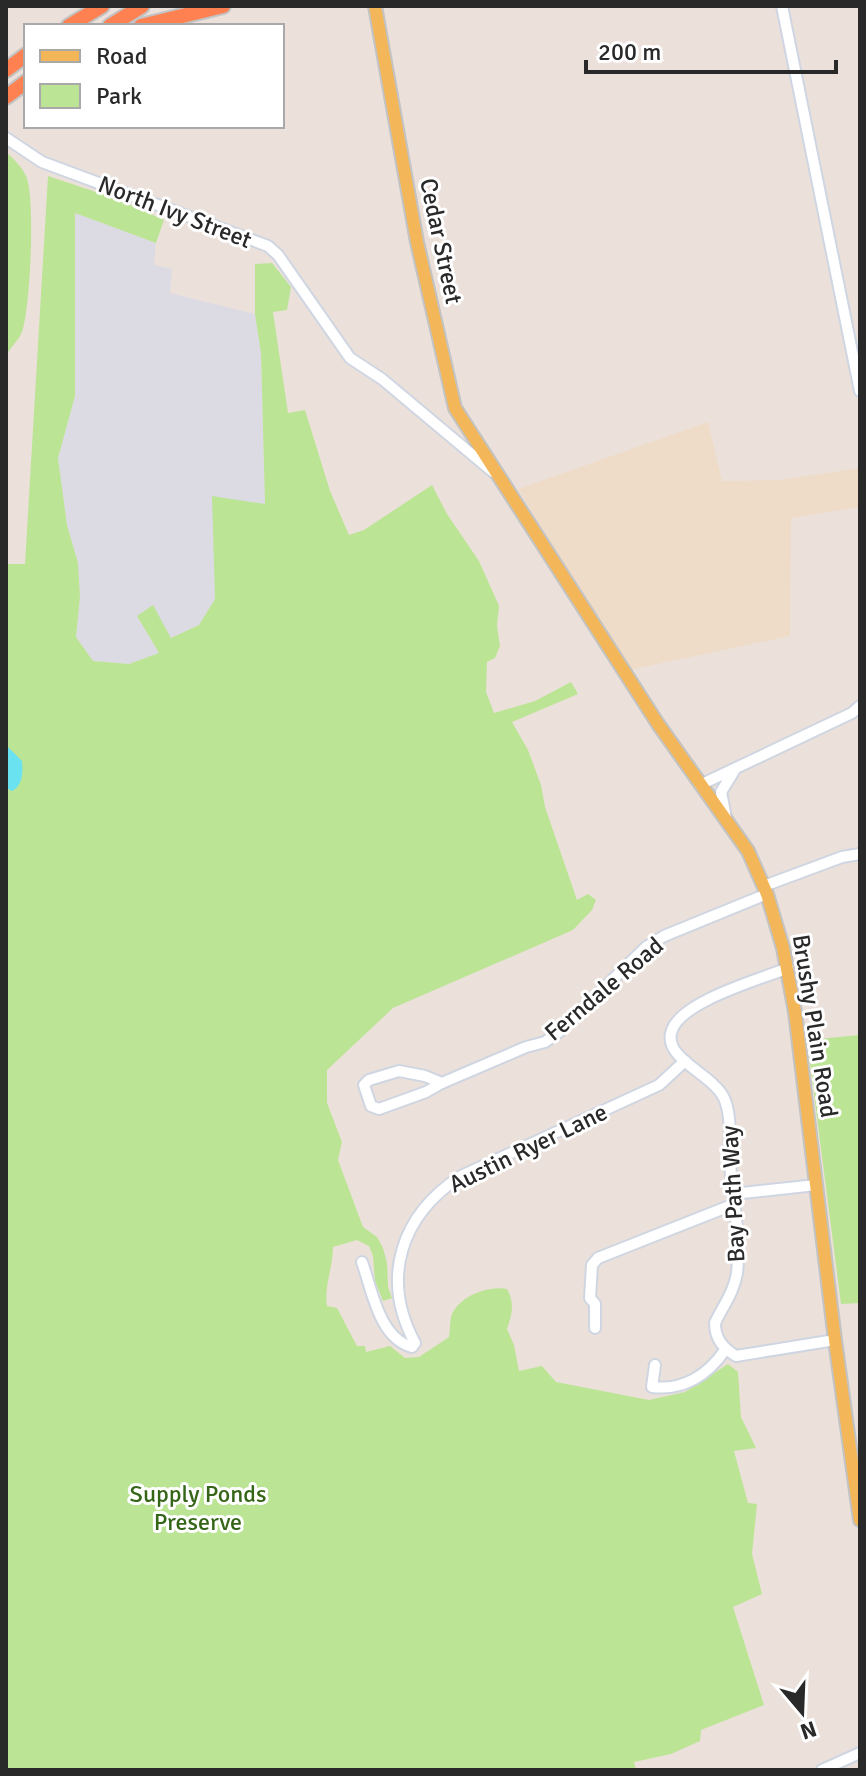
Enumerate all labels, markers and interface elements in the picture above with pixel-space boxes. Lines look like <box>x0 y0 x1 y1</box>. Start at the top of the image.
legend <box>24 24 284 128</box>
scale bar <box>586 24 836 74</box>
text: 200 m <box>598 37 661 67</box>
text: Road <box>96 41 147 71</box>
text: Park <box>96 81 142 111</box>
street label: North Ivy Street <box>94 169 256 255</box>
street label: Cedar Street <box>413 175 469 307</box>
street label: Ferndale Road <box>538 931 670 1047</box>
street label: Brushy Plain Road <box>786 932 844 1120</box>
street label: Austin Ryer Lane <box>444 1097 612 1199</box>
street label: Bay Path Way <box>714 1125 752 1263</box>
park label: Supply Ponds Preserve <box>130 1479 266 1537</box>
north arrow <box>762 1672 842 1752</box>
text: N <box>797 1715 820 1746</box>

